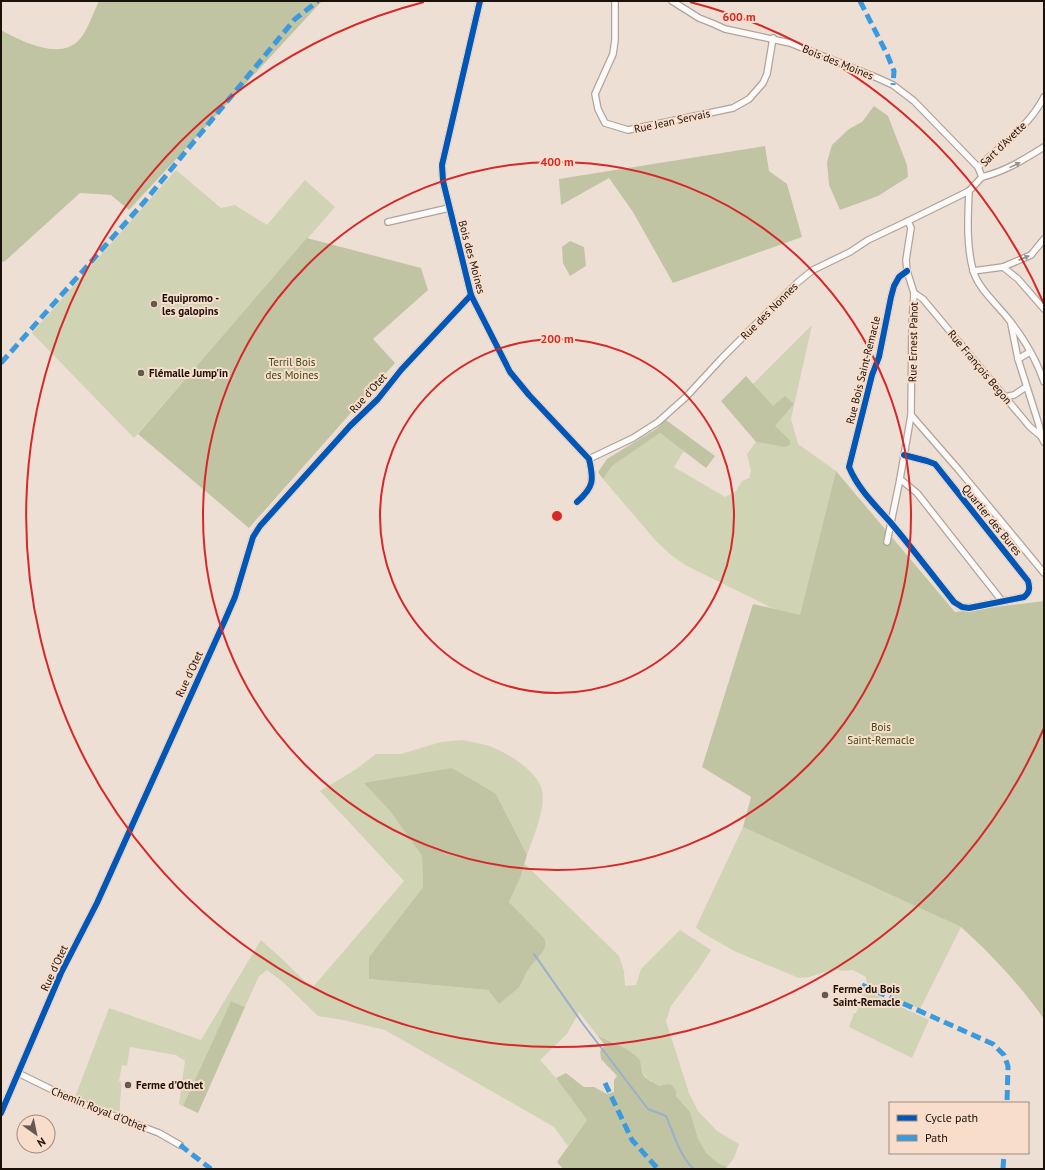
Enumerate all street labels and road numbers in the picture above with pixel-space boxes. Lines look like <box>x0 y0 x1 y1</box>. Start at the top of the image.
street label: Bois des Moines <box>800 41 876 83</box>
street label: Rue Jean Servais <box>633 106 712 136</box>
street label: Sart d'Avette <box>977 118 1029 169</box>
street label: Bois des Moines <box>455 219 489 296</box>
street label: Rue des Nonnes <box>737 279 801 343</box>
street label: Rue Ernest Pahot <box>905 301 921 382</box>
street label: Rue Bois Saint-Remacle <box>843 314 883 426</box>
street label: Rue François Begon <box>945 327 1015 407</box>
street label: Rue d'Otet <box>346 370 390 416</box>
street label: Quartier des Bures <box>959 482 1025 559</box>
street label: Rue d'Otet <box>172 648 206 699</box>
street label: Rue d'Otet <box>37 942 71 993</box>
street label: Chemin Royal d'Othet <box>49 1083 149 1135</box>

